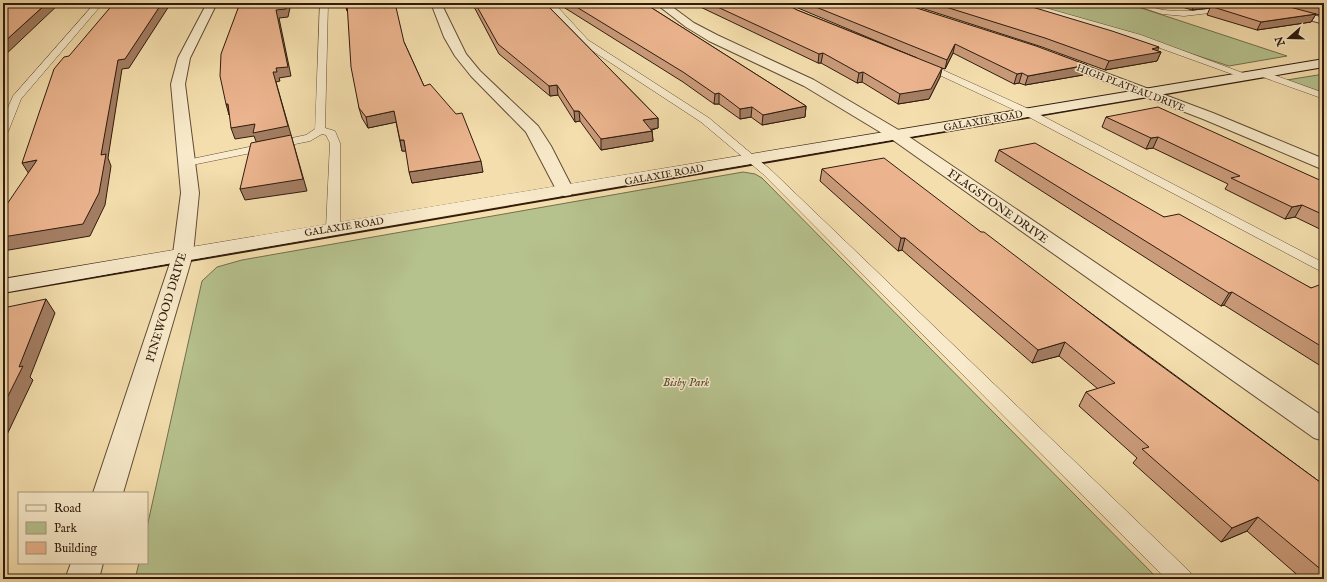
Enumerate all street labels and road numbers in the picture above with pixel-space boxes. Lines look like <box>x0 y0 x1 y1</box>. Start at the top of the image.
street label: HIGH PLATEAU DRIVE <box>1074 62 1187 115</box>
street label: GALAXIE ROAD <box>943 108 1024 135</box>
street label: GALAXIE ROAD <box>624 162 705 189</box>
street label: FLAGSTONE DRIVE <box>944 166 1051 247</box>
street label: GALAXIE ROAD <box>304 215 385 240</box>
street label: PINEWOOD DRIVE <box>143 250 190 364</box>

